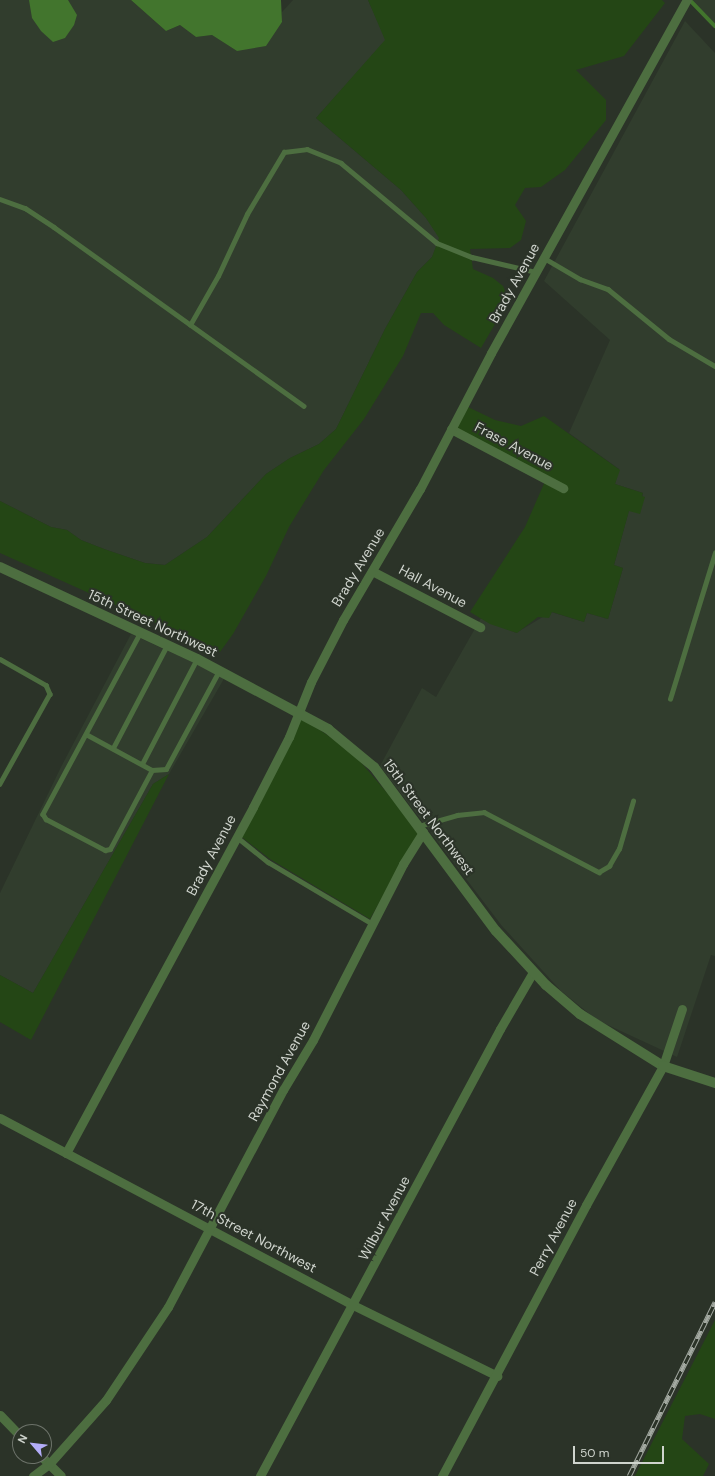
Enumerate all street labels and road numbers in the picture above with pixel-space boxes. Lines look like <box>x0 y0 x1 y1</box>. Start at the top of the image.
street label: Brady Avenue <box>485 240 543 326</box>
street label: Frase Avenue <box>472 418 556 474</box>
street label: Brady Avenue <box>328 524 388 610</box>
street label: Hall Avenue <box>396 561 470 611</box>
street label: 15th Street Northwest <box>86 586 220 660</box>
street label: 15th Street Northwest <box>380 756 478 878</box>
street label: Brady Avenue <box>183 812 239 898</box>
street label: Raymond Avenue <box>244 1018 314 1124</box>
street label: Wilbur Avenue <box>355 1173 413 1263</box>
street label: Perry Avenue <box>526 1195 580 1279</box>
street label: 17th Street Northwest <box>188 1196 320 1276</box>

